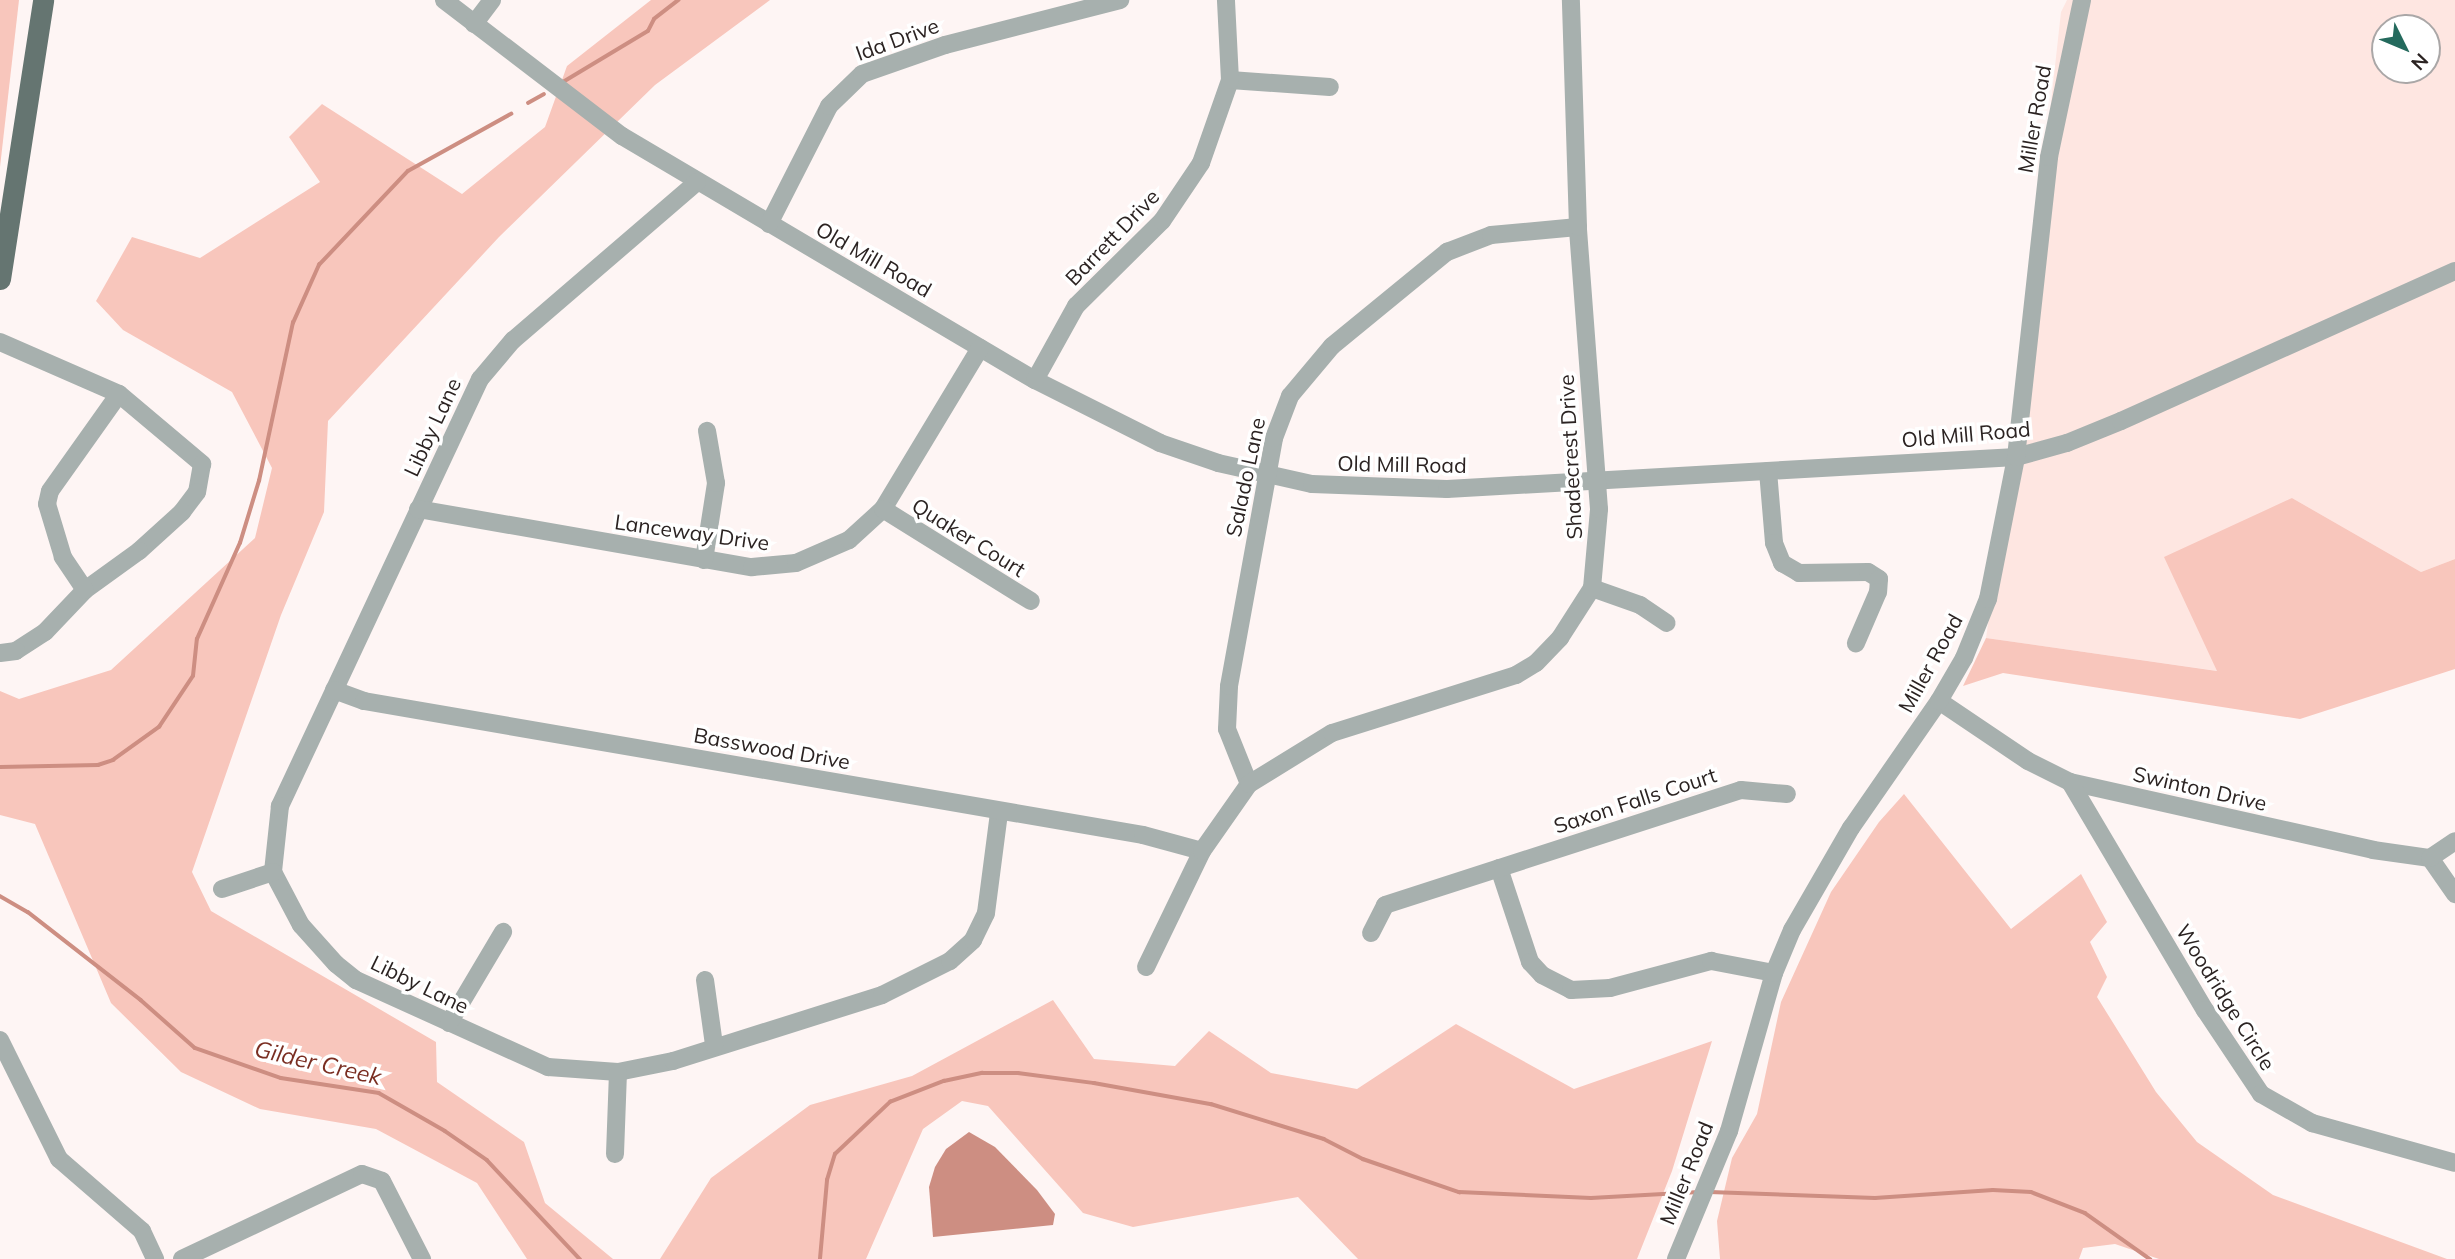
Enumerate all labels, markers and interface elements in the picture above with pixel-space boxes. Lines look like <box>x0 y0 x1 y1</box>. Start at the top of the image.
street label: Ida Drive <box>852 12 942 66</box>
north arrow <box>2371 14 2441 84</box>
text: N <box>2406 49 2434 75</box>
street label: Miller Road <box>2012 63 2056 175</box>
street label: Barrett Drive <box>1060 184 1164 290</box>
street label: Old Mill Road <box>812 216 936 302</box>
street label: Libby Lane <box>398 374 466 480</box>
street label: Shadecrest Drive <box>1553 374 1587 540</box>
street label: Salado Lane <box>1220 415 1270 539</box>
street label: Old Mill Road <box>1901 416 2031 452</box>
street label: Old Mill Road <box>1337 450 1467 478</box>
street label: Quaker Court <box>908 492 1030 582</box>
street label: Lanceway Drive <box>613 509 771 555</box>
street label: Miller Road <box>1893 609 1967 717</box>
street label: Basswood Drive <box>692 722 852 774</box>
street label: Swinton Drive <box>2131 760 2269 816</box>
street label: Saxon Falls Court <box>1550 762 1720 838</box>
street label: Woodridge Circle <box>2171 919 2281 1075</box>
street label: Libby Lane <box>367 949 473 1019</box>
water label: Gilder Creek <box>252 1035 384 1091</box>
street label: Miller Road <box>1654 1118 1718 1228</box>

